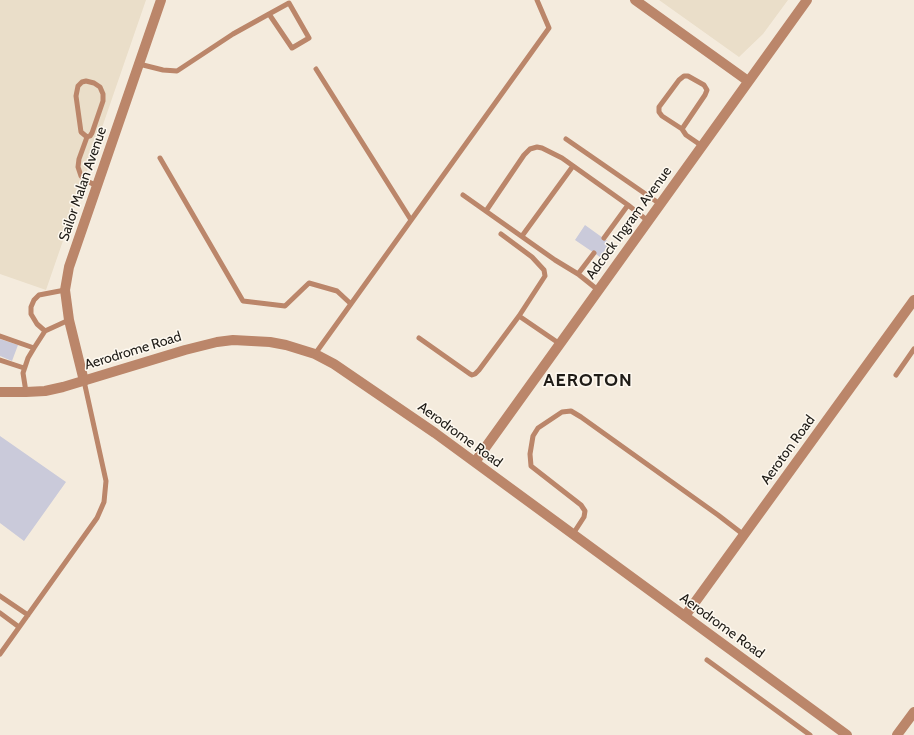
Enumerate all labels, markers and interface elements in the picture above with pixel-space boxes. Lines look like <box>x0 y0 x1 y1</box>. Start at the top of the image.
street label: Sailor Malan Avenue <box>56 125 110 243</box>
street label: Adcock Ingram Avenue <box>583 163 675 283</box>
street label: Aerodrome Road <box>83 328 183 374</box>
district label: AEROTON <box>543 370 633 392</box>
street label: Aerodrome Road <box>415 399 505 471</box>
street label: Aeroton Road <box>757 412 819 488</box>
street label: Aerodrome Road <box>677 590 767 662</box>

